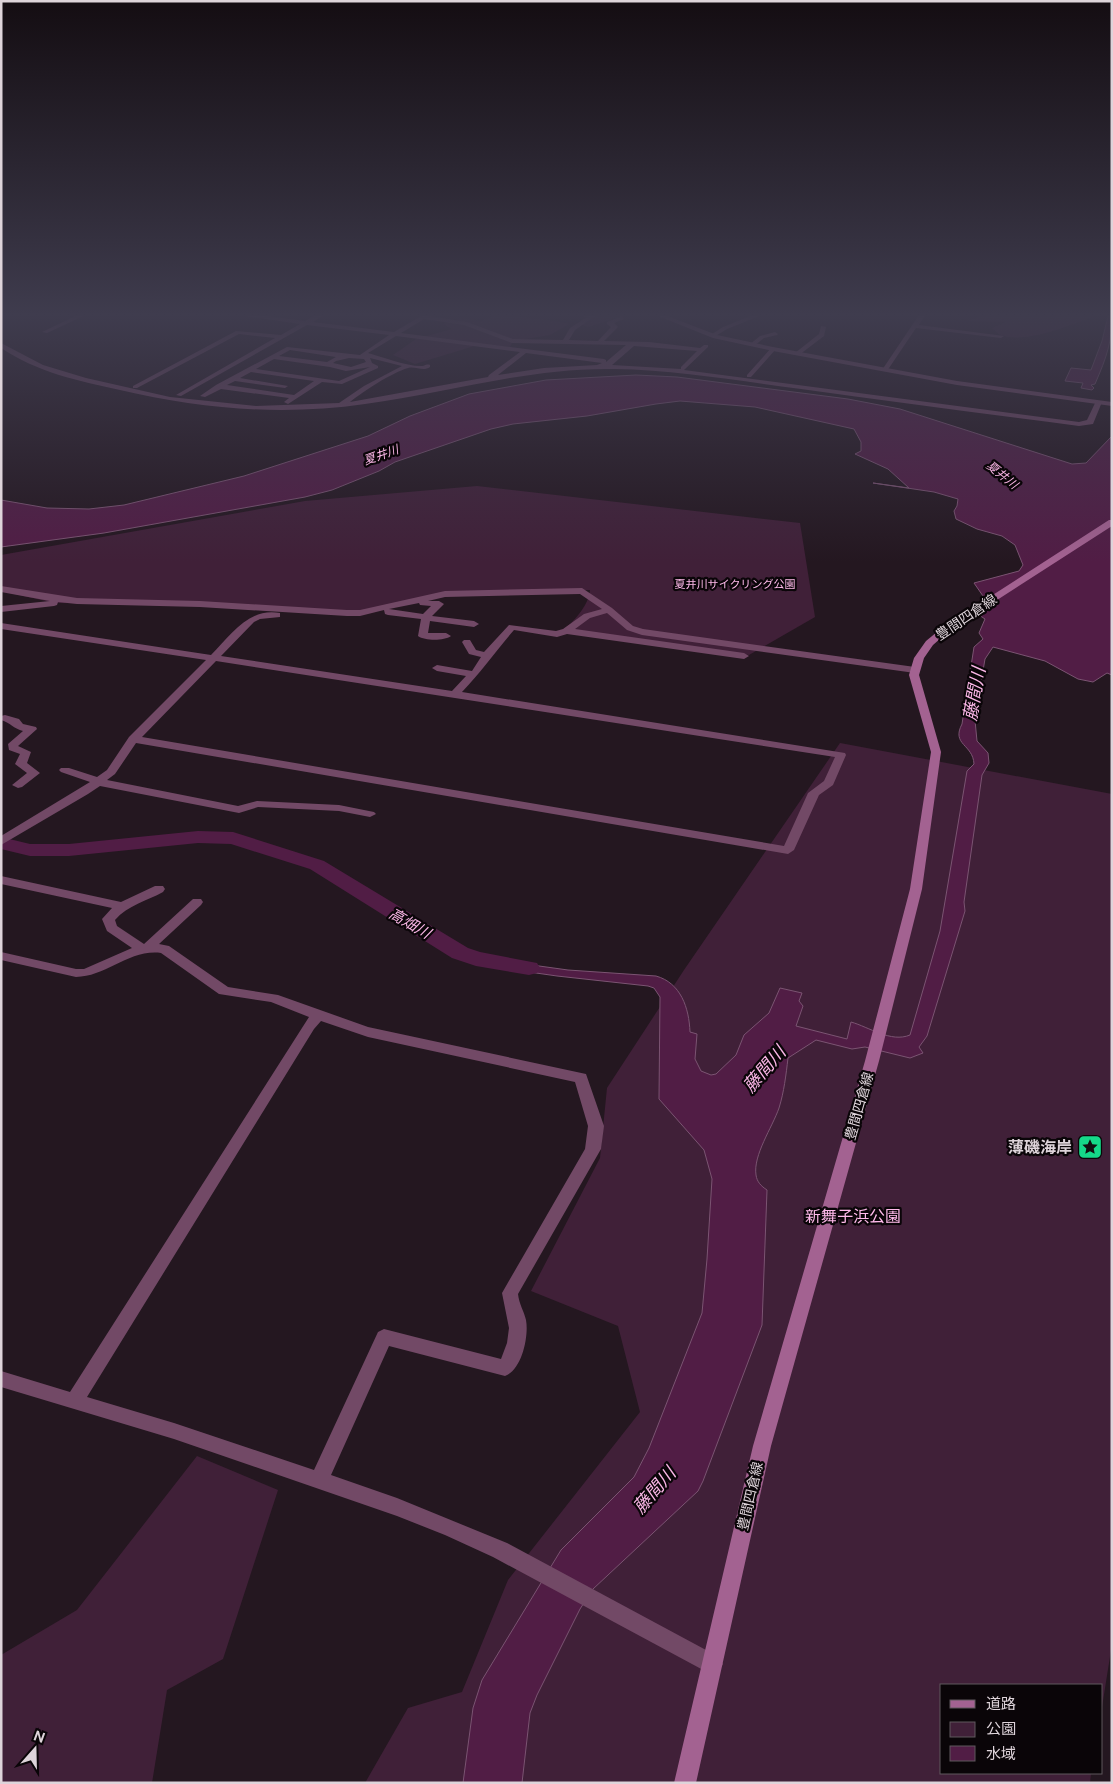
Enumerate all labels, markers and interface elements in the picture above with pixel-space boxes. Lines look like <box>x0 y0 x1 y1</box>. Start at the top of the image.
water label: 夏井川 <box>362 442 402 467</box>
water label: 夏井川 <box>984 458 1022 493</box>
park label: 夏井川サイクリング公園 <box>675 578 795 590</box>
street label: 豊間四倉線 <box>933 591 999 643</box>
water label: 藤間川 <box>959 664 989 722</box>
water label: 高畑川 <box>386 904 435 943</box>
water label: 藤間川 <box>738 1040 791 1096</box>
street label: 豊間四倉線 <box>842 1070 876 1142</box>
place icon: 薄磯海岸 <box>1077 1134 1103 1160</box>
place label: 薄磯海岸 <box>1008 1138 1072 1157</box>
park label: 新舞子浜公園 <box>805 1207 901 1226</box>
street label: 豊間四倉線 <box>734 1460 766 1532</box>
water label: 藤間川 <box>628 1461 681 1517</box>
legend <box>940 1684 1103 1774</box>
text: 道路 <box>986 1695 1016 1712</box>
text: 公園 <box>986 1720 1016 1737</box>
north arrow <box>10 1724 60 1774</box>
text: N <box>32 1727 47 1746</box>
text: 水域 <box>986 1745 1016 1762</box>

